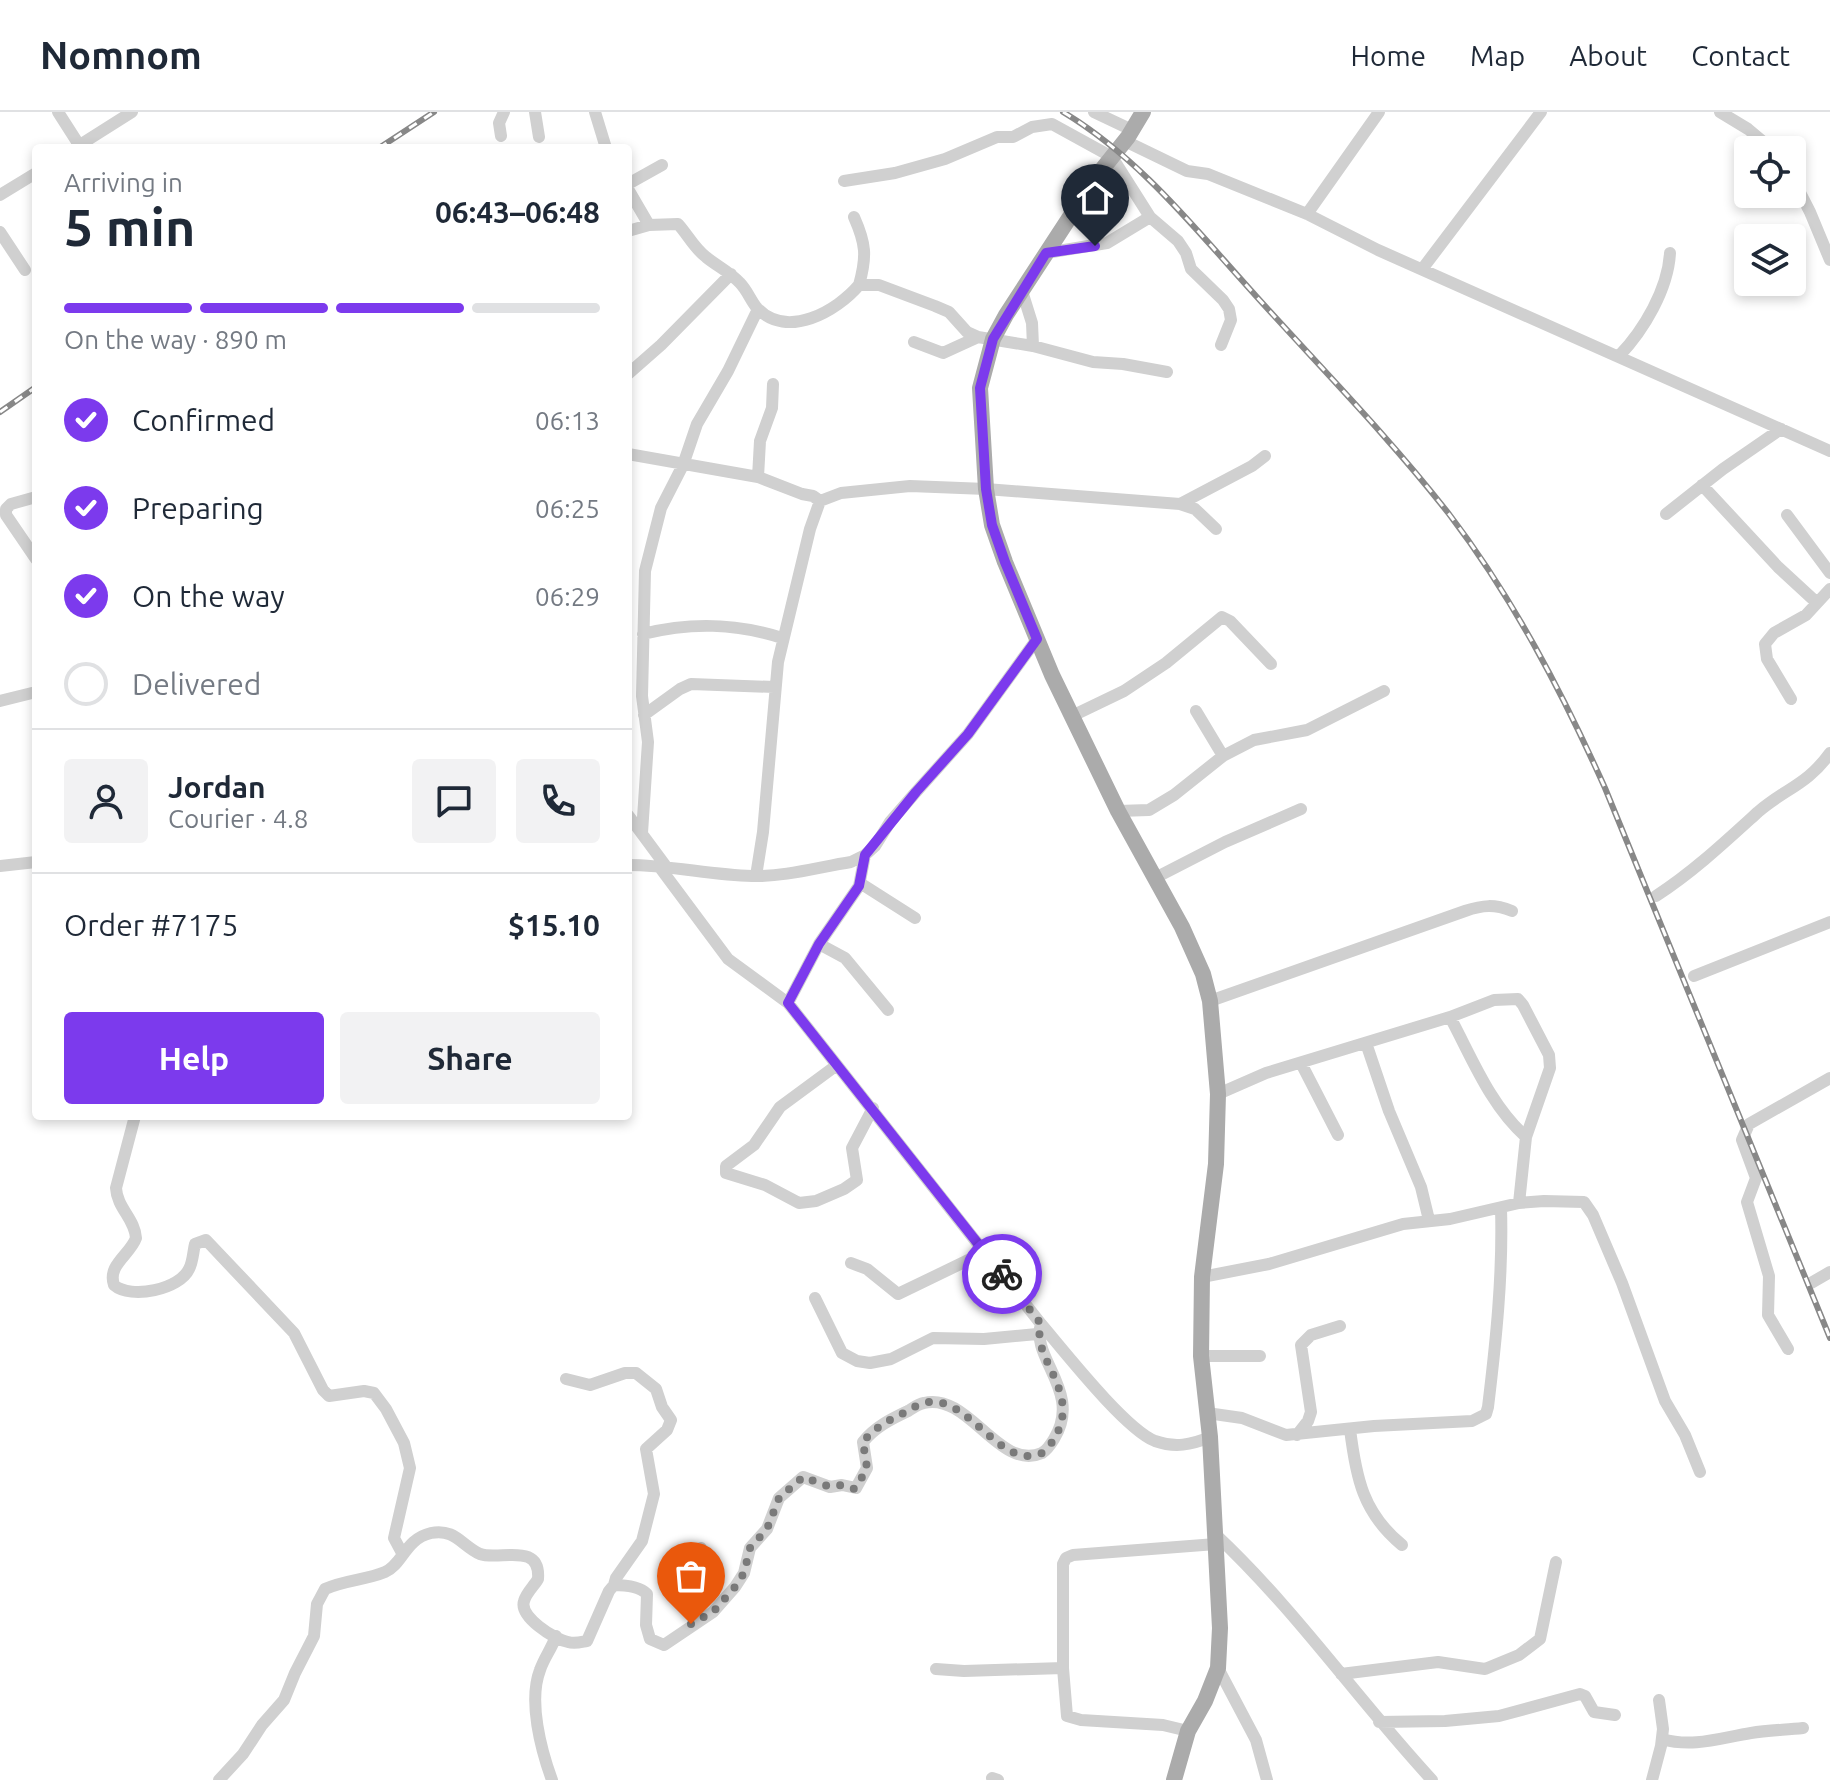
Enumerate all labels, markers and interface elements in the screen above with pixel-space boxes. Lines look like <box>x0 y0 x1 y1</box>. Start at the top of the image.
text: Nomnom <box>40 34 202 76</box>
text: Home <box>1351 40 1426 71</box>
text: Map <box>1470 40 1525 71</box>
text: About <box>1569 40 1647 71</box>
text: Contact <box>1691 40 1790 71</box>
map controls <box>1734 136 1806 296</box>
button: locate <box>1734 136 1806 208</box>
pin <box>1061 164 1129 246</box>
text: Arriving in <box>64 168 183 197</box>
icon: home <box>1073 176 1117 220</box>
text: 06:43–06:48 <box>435 195 600 229</box>
text: 5 min <box>64 198 195 256</box>
button: layers <box>1734 224 1806 296</box>
text: On the way · 890 m <box>64 325 287 354</box>
icon: check <box>64 398 108 442</box>
text: Confirmed <box>132 403 275 437</box>
text: 06:13 <box>535 406 600 435</box>
icon: check <box>64 486 108 530</box>
text: Preparing <box>132 491 264 525</box>
text: 06:25 <box>535 494 600 523</box>
icon: check <box>64 574 108 618</box>
text: On the way <box>132 579 285 613</box>
text: 06:29 <box>535 582 600 611</box>
text: Delivered <box>132 667 261 701</box>
button: person <box>64 759 148 843</box>
button: chat <box>412 759 496 843</box>
button: phone <box>516 759 600 843</box>
text: Jordan <box>168 770 266 804</box>
text: Courier · 4.8 <box>168 804 308 833</box>
text: Order #7175 <box>64 908 238 942</box>
text: $15.10 <box>508 908 600 942</box>
button: Help <box>64 1012 324 1104</box>
button: Share <box>340 1012 600 1104</box>
courier <box>962 1234 1042 1314</box>
icon: bike <box>980 1252 1024 1296</box>
pin <box>657 1542 725 1624</box>
icon: bag <box>669 1554 713 1598</box>

